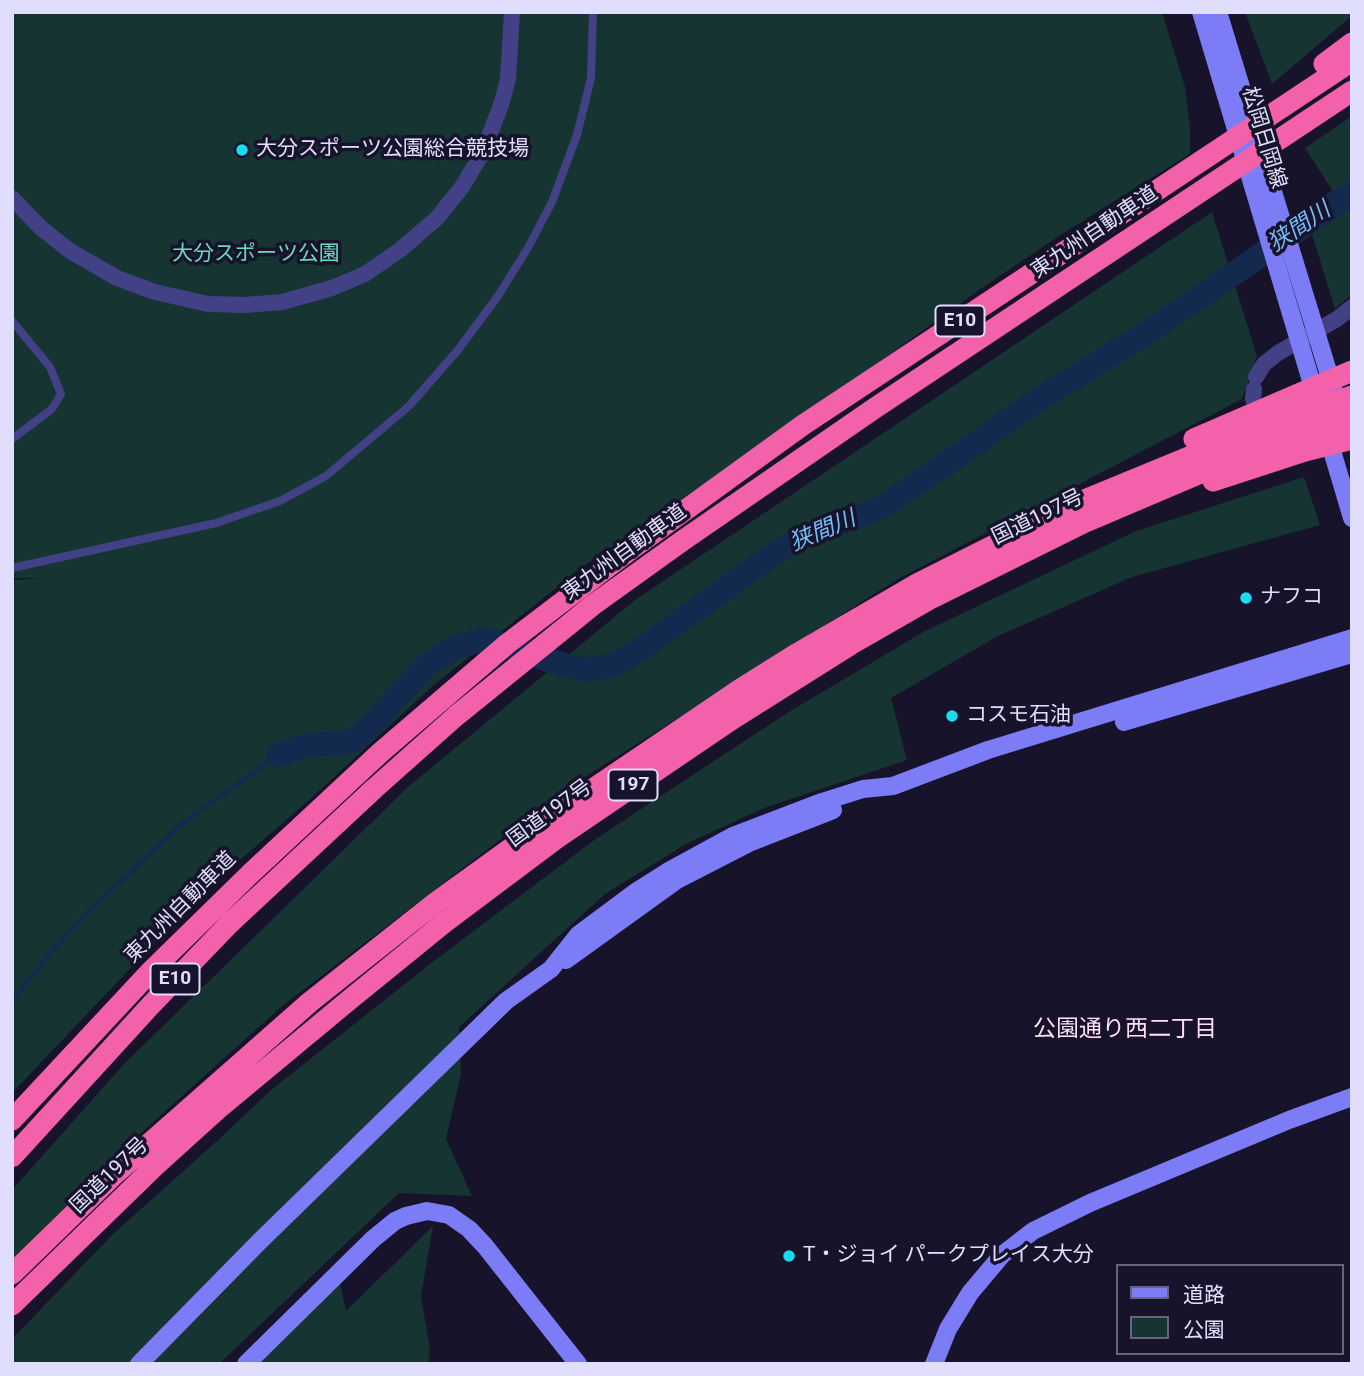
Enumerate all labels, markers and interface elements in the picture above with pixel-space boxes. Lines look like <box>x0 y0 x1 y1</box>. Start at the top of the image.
street label: 松岡日岡線 <box>1236 84 1290 192</box>
place label: 大分スポーツ公園総合競技場 <box>256 137 529 163</box>
marker: 大分スポーツ公園総合競技場 <box>234 142 250 158</box>
street label: 東九州自動車道 <box>1027 181 1163 285</box>
water label: 狭間川 <box>1264 197 1336 259</box>
park label: 大分スポーツ公園 <box>172 242 340 268</box>
road number: E10 <box>936 306 984 336</box>
street label: 国道197号 <box>988 485 1088 551</box>
street label: 東九州自動車道 <box>558 500 692 606</box>
water label: 狭間川 <box>786 506 860 558</box>
place label: ナフコ <box>1260 585 1323 611</box>
marker: ナフコ <box>1238 590 1254 606</box>
place label: コスモ石油 <box>966 703 1071 729</box>
marker: コスモ石油 <box>944 708 960 724</box>
road number: 197 <box>608 770 658 800</box>
street label: 国道197号 <box>503 775 597 853</box>
street label: 東九州自動車道 <box>120 847 242 969</box>
road number: E10 <box>150 964 200 995</box>
district label: 公園通り西二丁目 <box>1033 1016 1217 1044</box>
street label: 国道197号 <box>66 1133 154 1219</box>
place label: T・ジョイ パークプレイス大分 <box>803 1243 1094 1269</box>
marker: T・ジョイ パークプレイス大分 <box>781 1248 797 1264</box>
legend <box>1116 1264 1343 1355</box>
text: 道路 <box>1183 1283 1225 1307</box>
text: 公園 <box>1183 1318 1225 1342</box>

